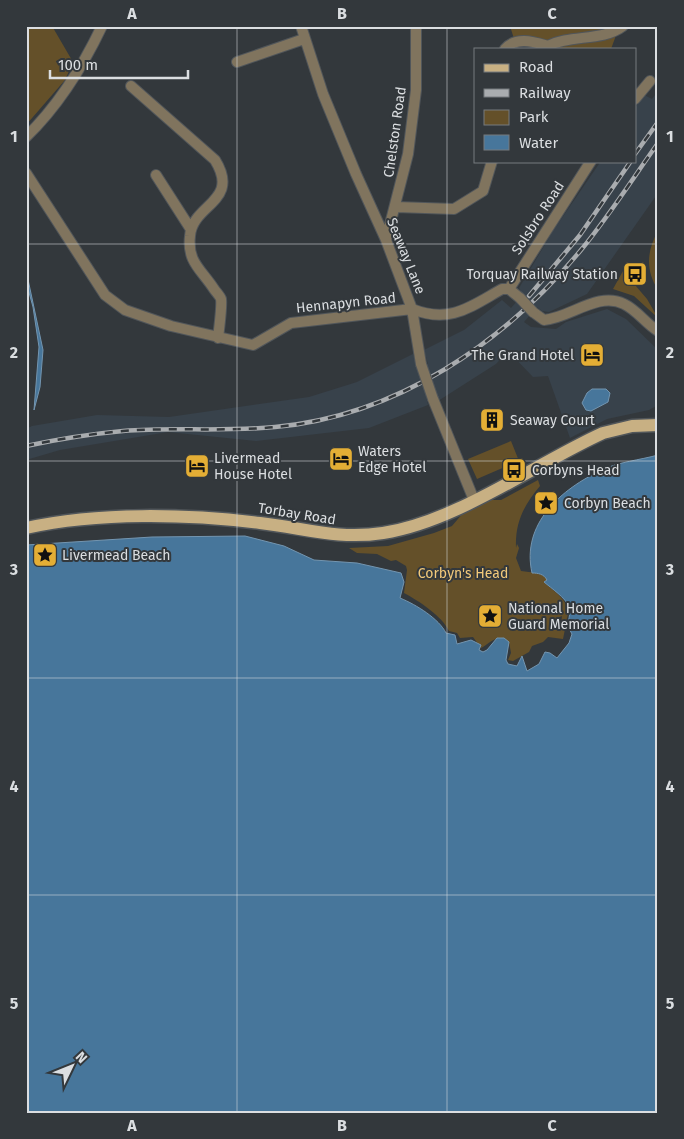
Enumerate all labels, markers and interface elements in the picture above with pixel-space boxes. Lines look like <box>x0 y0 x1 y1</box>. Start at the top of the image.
text: A <box>126 4 137 23</box>
text: B <box>337 4 347 23</box>
text: C <box>547 4 557 23</box>
scale bar <box>50 48 188 80</box>
legend <box>474 48 636 162</box>
text: 100 m <box>58 56 98 74</box>
text: Road <box>519 58 554 76</box>
text: Railway <box>519 84 571 102</box>
street label: Chelston Road <box>380 86 410 178</box>
text: Park <box>519 108 549 126</box>
text: 1 <box>10 127 18 146</box>
text: 1 <box>666 127 674 146</box>
text: Water <box>519 134 558 152</box>
street label: Solsbro Road <box>508 178 568 258</box>
street label: Seaway Lane <box>383 215 429 297</box>
bus stop icon: Torquay Railway Station <box>622 261 648 287</box>
place label: Torquay Railway Station <box>466 266 618 283</box>
street label: Hennapyn Road <box>295 289 397 317</box>
hotel icon: The Grand Hotel <box>579 342 605 368</box>
text: 2 <box>10 343 18 362</box>
text: 2 <box>666 343 674 362</box>
place label: The Grand Hotel <box>471 347 574 364</box>
building icon: Seaway Court <box>479 407 505 433</box>
place label: Seaway Court <box>510 412 596 429</box>
place label: Waters Edge Hotel <box>358 443 426 476</box>
hotel icon: Waters Edge Hotel <box>328 446 354 472</box>
place label: Livermead House Hotel <box>214 450 292 483</box>
hotel icon: Livermead House Hotel <box>184 453 210 479</box>
bus stop icon: Corbyns Head <box>501 457 527 483</box>
place label: Corbyns Head <box>532 462 620 479</box>
place icon: Corbyn Beach <box>533 490 559 516</box>
place label: Corbyn Beach <box>564 495 651 512</box>
street label: Torbay Road <box>257 499 337 529</box>
place icon: Livermead Beach <box>32 542 58 568</box>
place label: Livermead Beach <box>62 547 171 564</box>
text: 3 <box>9 560 18 579</box>
text: 3 <box>665 560 674 579</box>
park label: Corbyn's Head <box>418 565 508 582</box>
place label: National Home Guard Memorial <box>508 600 609 633</box>
place icon: National Home Guard Memorial <box>477 603 503 629</box>
text: 4 <box>9 777 19 796</box>
text: 4 <box>665 777 675 796</box>
text: 5 <box>10 994 19 1013</box>
text: 5 <box>666 994 675 1013</box>
north arrow <box>48 1042 98 1092</box>
text: N <box>72 1048 91 1067</box>
text: A <box>126 1116 137 1135</box>
text: B <box>337 1116 347 1135</box>
text: C <box>547 1116 557 1135</box>

